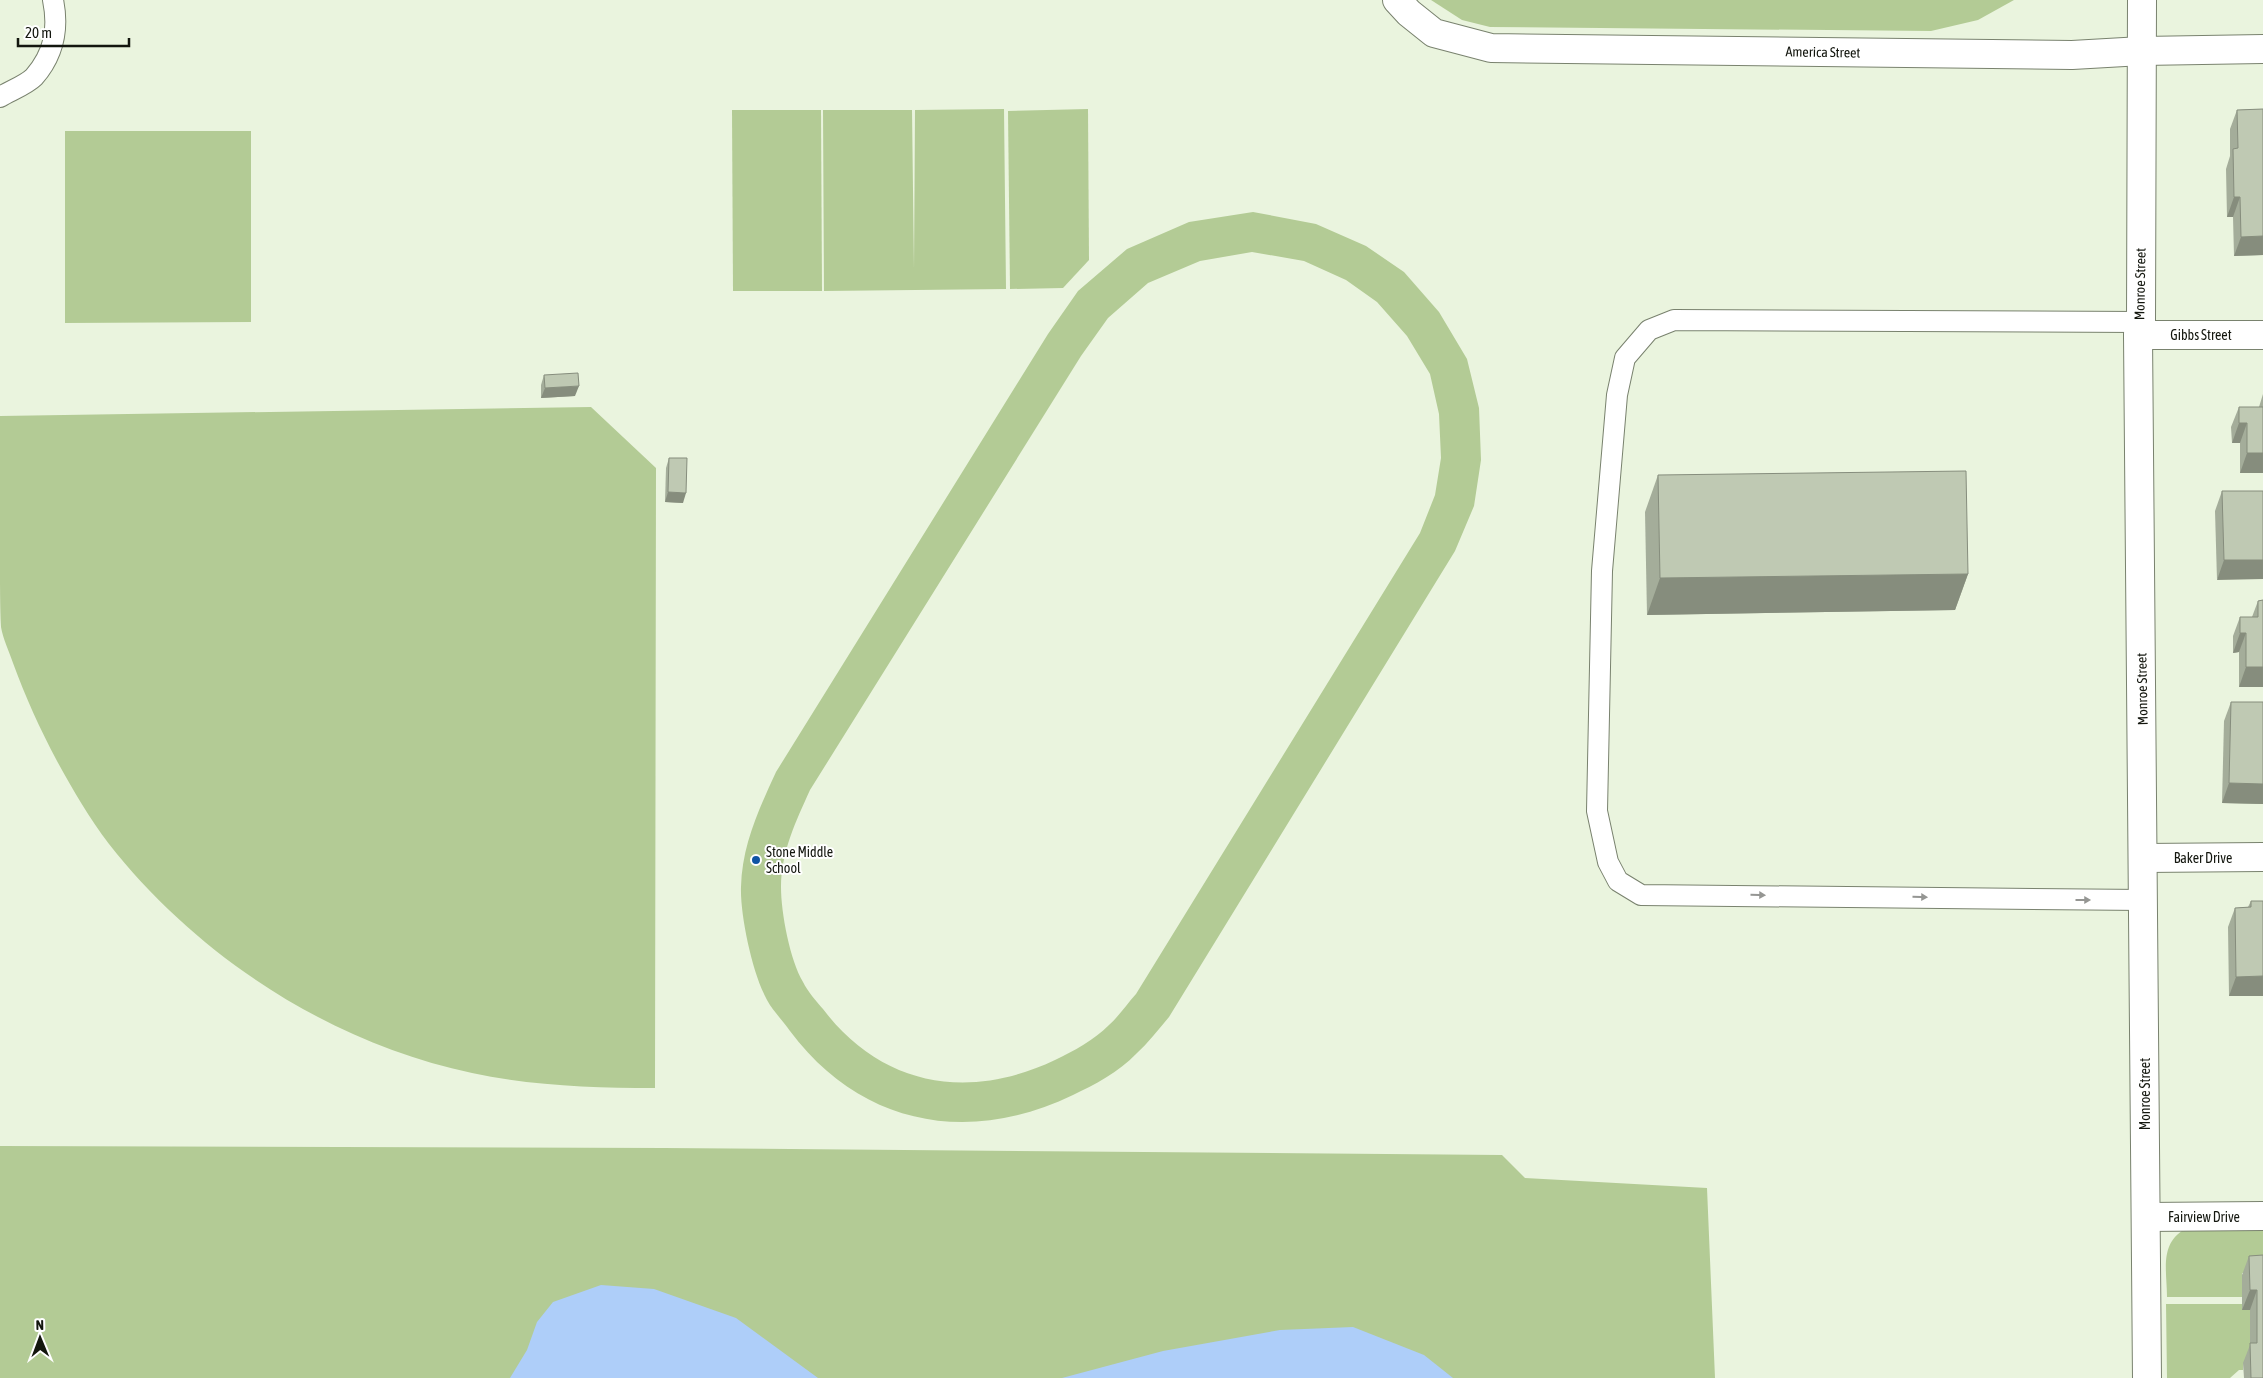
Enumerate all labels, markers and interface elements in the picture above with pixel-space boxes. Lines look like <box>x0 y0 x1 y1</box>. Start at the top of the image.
scale bar <box>18 15 129 47</box>
text: 20 m <box>25 24 52 41</box>
street label: America Street <box>1785 43 1861 61</box>
street label: Monroe Street <box>2131 248 2149 320</box>
street label: Gibbs Street <box>2170 327 2232 343</box>
street label: Monroe Street <box>2133 653 2151 725</box>
place label: Stone Middle School <box>766 844 833 876</box>
street label: Baker Drive <box>2174 850 2232 866</box>
marker: Stone Middle School <box>750 854 762 866</box>
one-way arrow <box>1750 892 1766 900</box>
one-way arrow <box>1913 893 1929 901</box>
one-way arrow <box>2075 896 2091 904</box>
street label: Monroe Street <box>2137 1058 2153 1130</box>
street label: Fairview Drive <box>2168 1209 2240 1225</box>
north arrow <box>15 1313 65 1363</box>
text: N <box>36 1317 44 1333</box>

